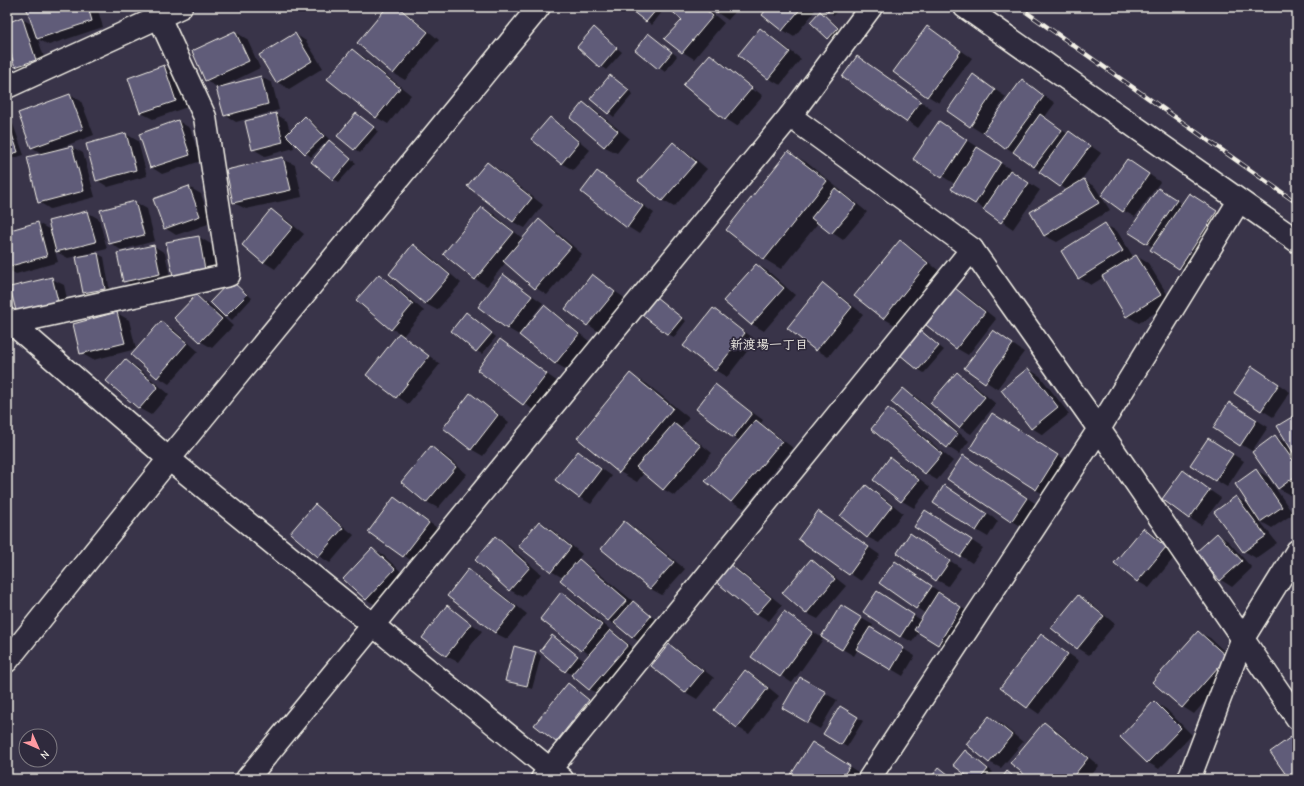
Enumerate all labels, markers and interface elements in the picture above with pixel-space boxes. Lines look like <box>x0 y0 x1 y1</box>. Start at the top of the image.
district label: 新渡場一丁目 <box>730 337 808 352</box>
north arrow <box>18 728 58 768</box>
text: N <box>38 748 52 762</box>

